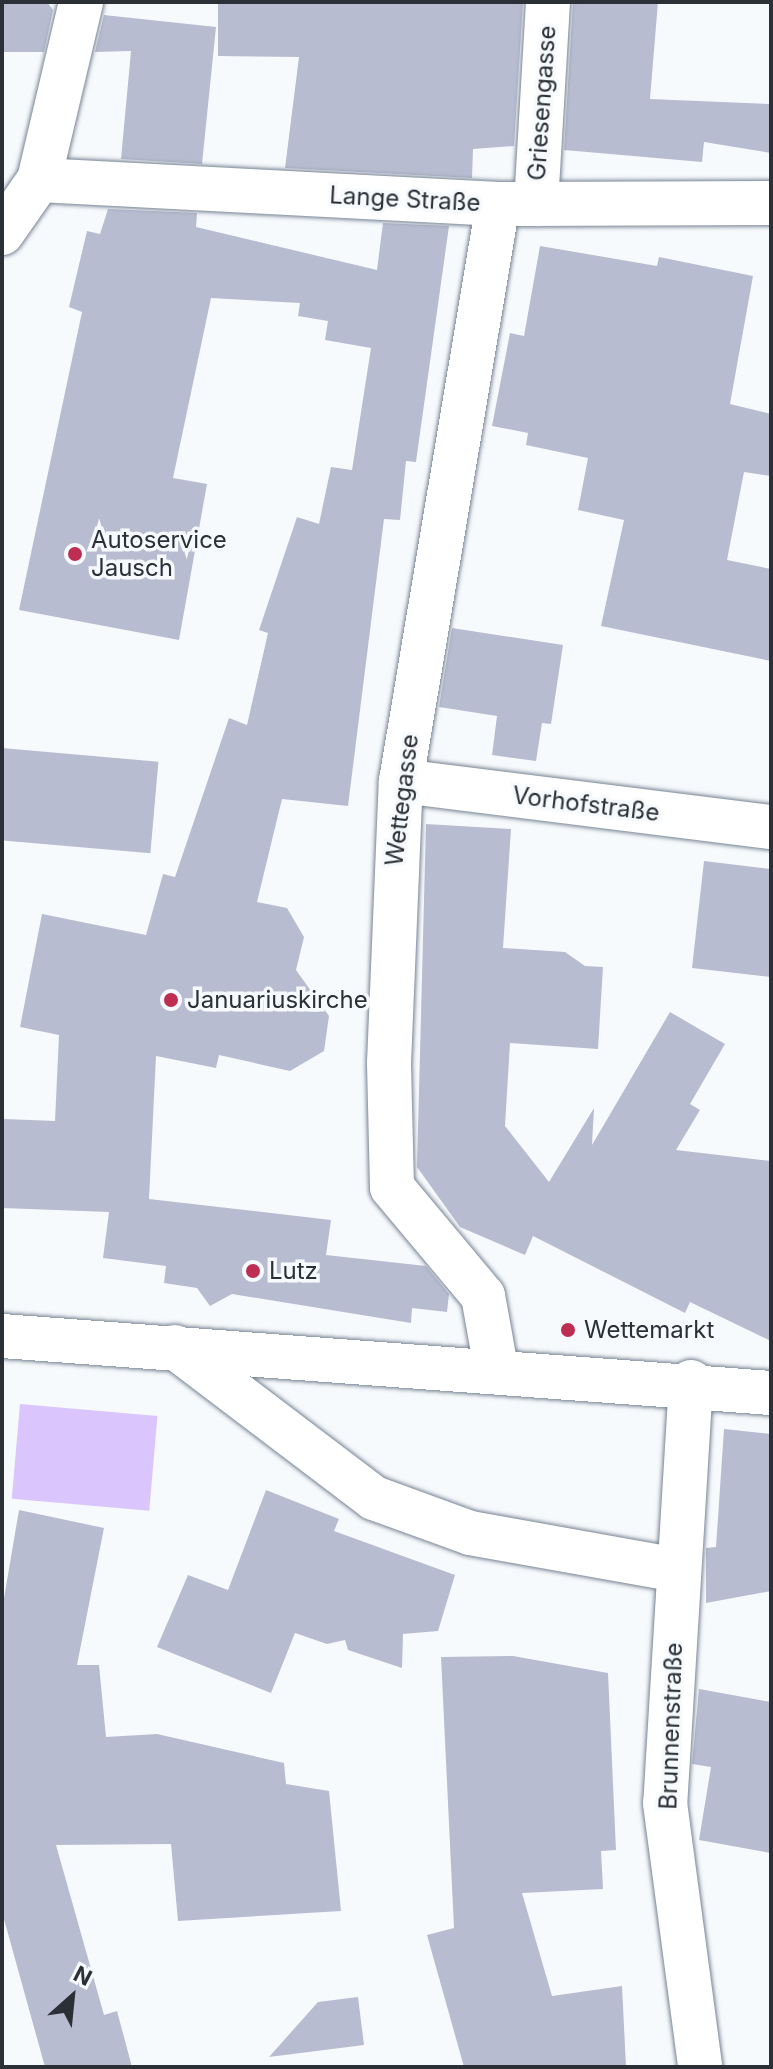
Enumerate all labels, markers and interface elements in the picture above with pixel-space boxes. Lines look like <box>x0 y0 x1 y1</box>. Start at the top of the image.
street label: Griesengasse <box>522 24 562 182</box>
street label: Lange Straße <box>329 181 481 217</box>
place label: Autoservice Jausch <box>91 526 227 582</box>
marker: Autoservice Jausch <box>66 545 84 563</box>
street label: Wettegasse <box>380 732 424 868</box>
street label: Vorhofstraße <box>511 781 661 827</box>
place label: Januariuskirche <box>187 986 368 1014</box>
marker: Januariuskirche <box>162 991 180 1009</box>
place label: Lutz <box>269 1257 318 1285</box>
marker: Lutz <box>244 1262 262 1280</box>
place label: Wettemarkt <box>584 1316 714 1344</box>
marker: Wettemarkt <box>559 1321 577 1339</box>
street label: Brunnenstraße <box>654 1642 688 1810</box>
north arrow <box>32 1957 112 2037</box>
text: N <box>70 1960 96 1991</box>

